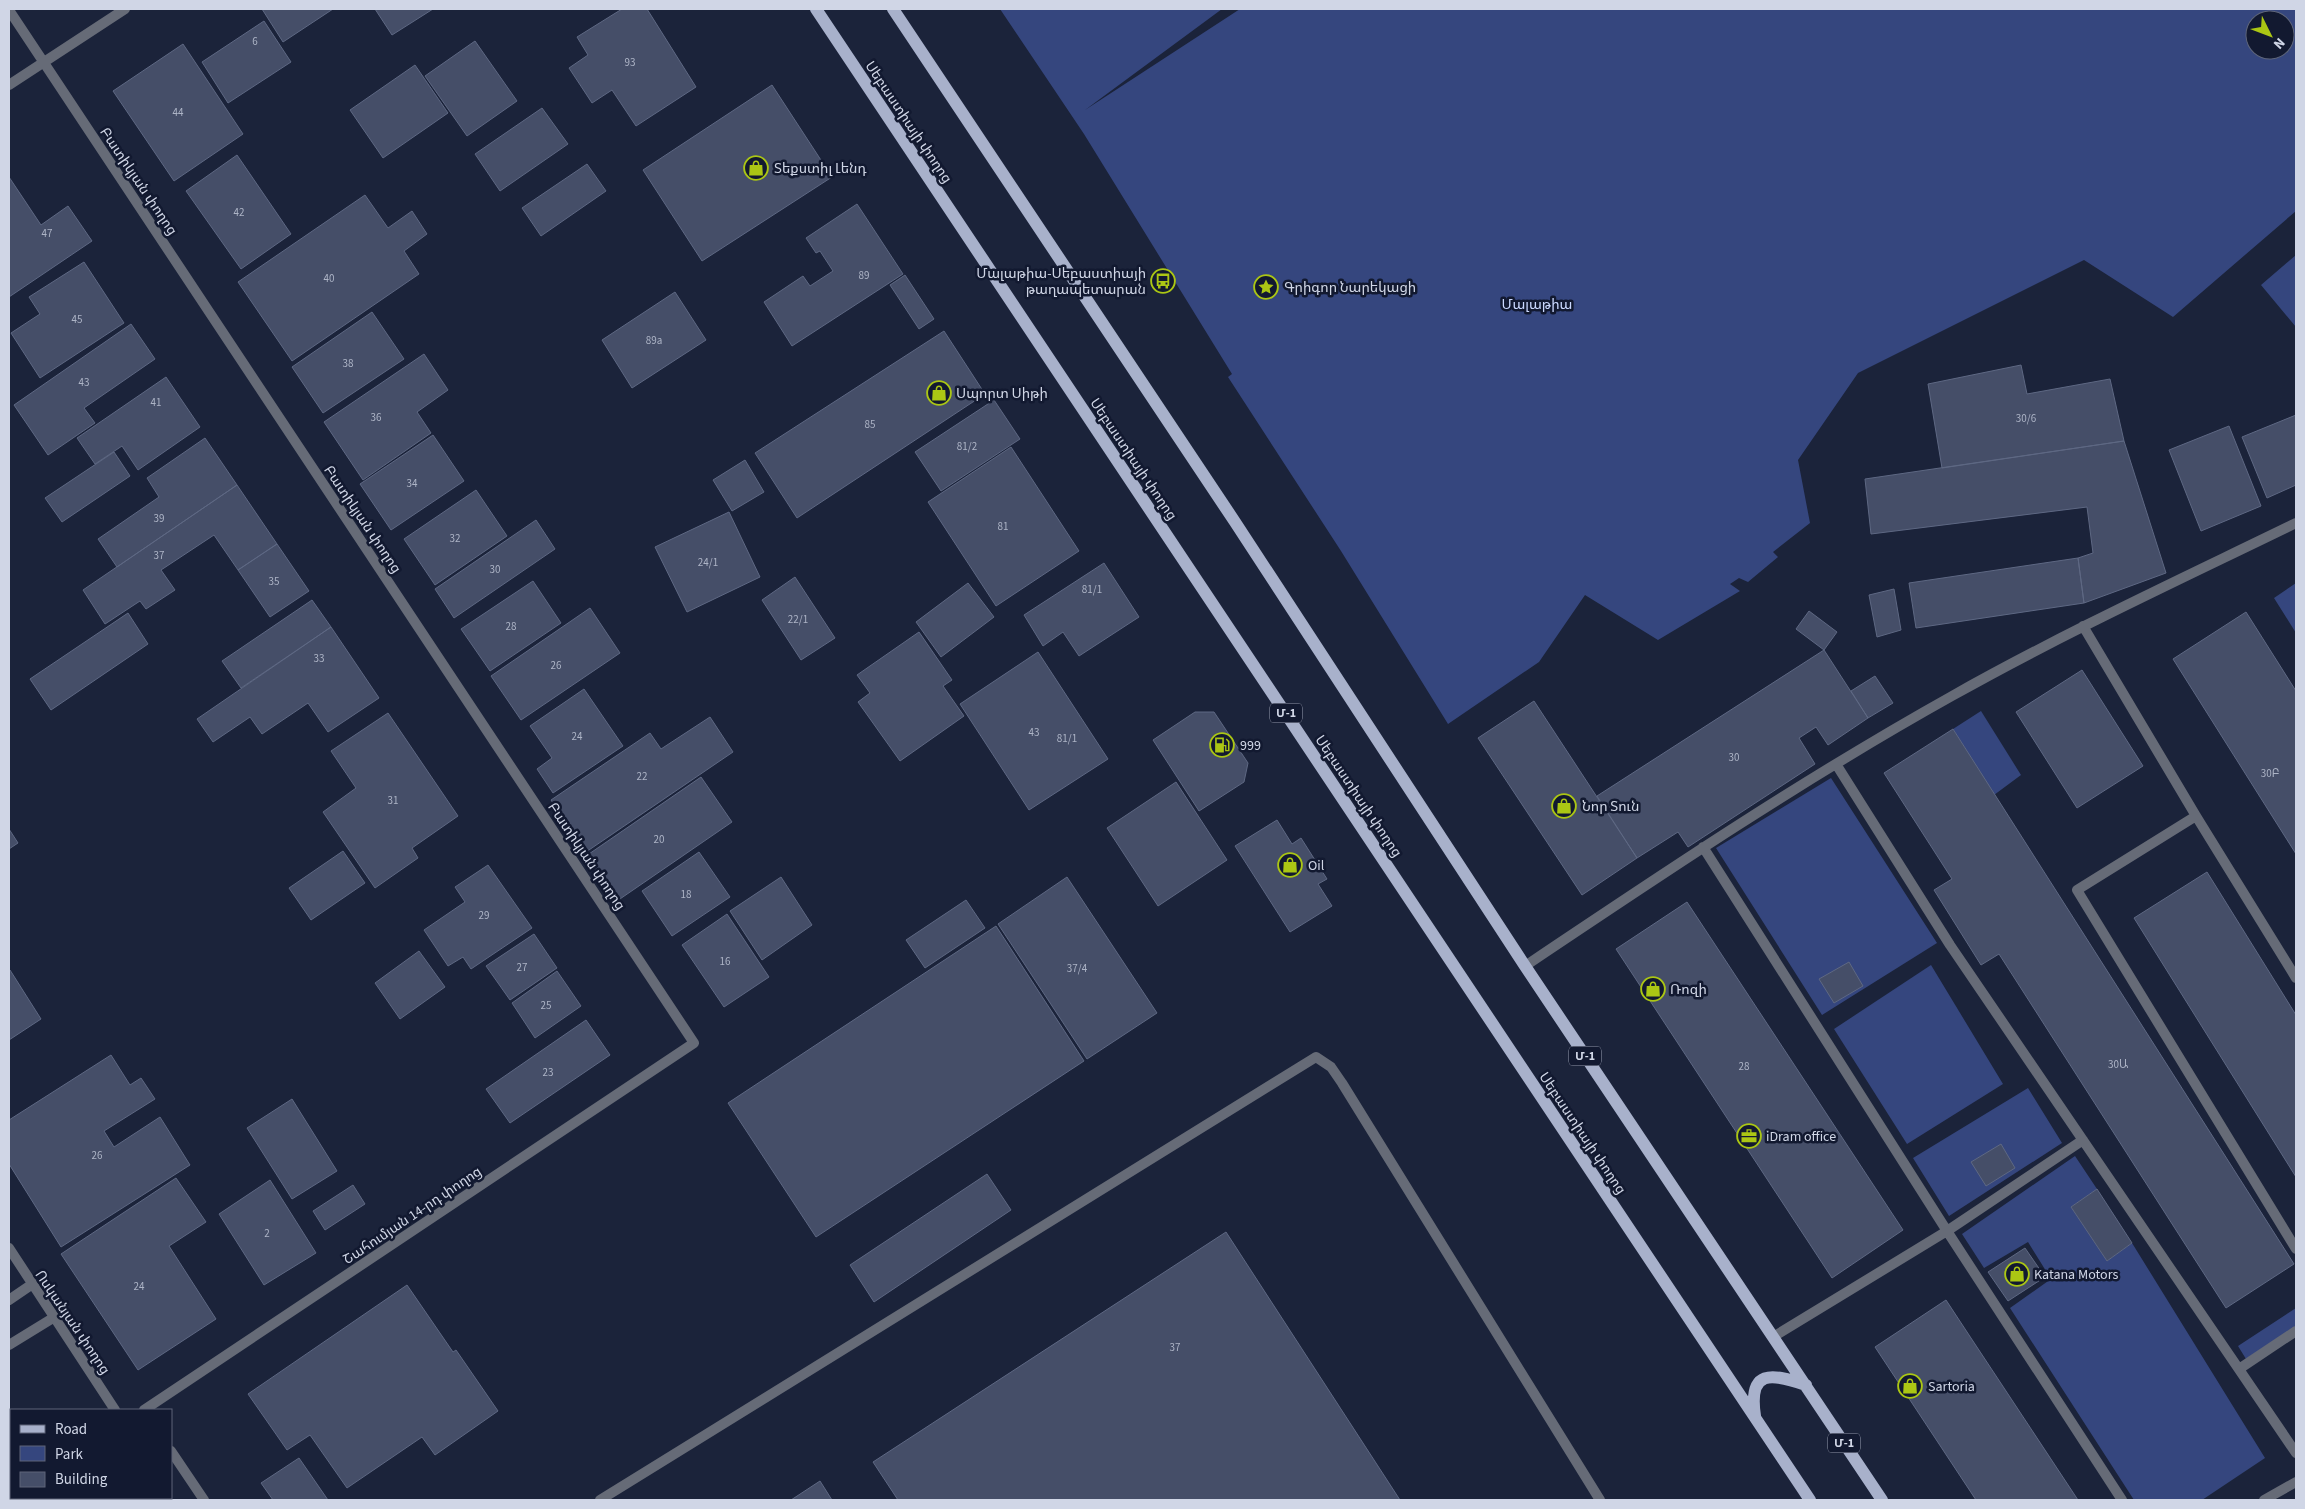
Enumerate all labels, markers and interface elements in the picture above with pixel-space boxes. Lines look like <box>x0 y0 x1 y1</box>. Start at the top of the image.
north arrow <box>2245 10 2295 60</box>
text: N <box>2268 33 2289 53</box>
house number: 6 <box>252 34 258 49</box>
house number: 93 <box>625 55 635 70</box>
street label: Սեբաստիայի փողոց <box>860 58 957 188</box>
house number: 44 <box>173 105 184 120</box>
street label: Բատիկյան փողոց <box>95 124 182 240</box>
shop icon: Տեքստիլ Լենդ <box>743 155 769 181</box>
place label: Տեքստիլ Լենդ <box>774 159 866 179</box>
house number: 42 <box>234 205 244 220</box>
house number: 47 <box>42 226 52 241</box>
place label: Մալաթիա-Սեբաստիայի թաղապետարան <box>976 264 1146 300</box>
house number: 89 <box>859 268 869 283</box>
bus stop icon: Մալաթիա-Սեբաստիայի թաղապետարան <box>1150 268 1176 294</box>
house number: 40 <box>324 271 334 286</box>
place icon: Գրիգոր Նարեկացի <box>1253 274 1279 300</box>
place label: Գրիգոր Նարեկացի <box>1284 278 1416 298</box>
park label: Մալաթիա <box>1502 295 1572 315</box>
house number: 45 <box>72 312 82 327</box>
house number: 89a <box>646 333 662 348</box>
house number: 38 <box>343 356 354 371</box>
house number: 43 <box>79 375 89 390</box>
shop icon: Սպորտ Սիթի <box>926 380 952 406</box>
place label: Սպորտ Սիթի <box>956 384 1048 404</box>
house number: 41 <box>151 395 161 410</box>
street label: Սեբաստիայի փողոց <box>1085 395 1182 525</box>
house number: 36 <box>371 410 382 425</box>
house number: 30/6 <box>2016 411 2037 426</box>
house number: 85 <box>865 417 875 432</box>
house number: 81/2 <box>957 439 977 454</box>
street label: Բատիկյան փողոց <box>319 462 406 578</box>
house number: 34 <box>407 476 418 491</box>
house number: 39 <box>154 511 164 526</box>
house number: 81 <box>998 519 1008 534</box>
house number: 32 <box>450 531 460 546</box>
house number: 37 <box>154 548 164 563</box>
house number: 24/1 <box>698 555 718 570</box>
house number: 30 <box>490 562 500 577</box>
house number: 35 <box>269 574 279 589</box>
house number: 81/1 <box>1082 582 1102 597</box>
house number: 22/1 <box>788 612 808 627</box>
house number: 28 <box>506 619 517 634</box>
house number: 33 <box>314 651 324 666</box>
house number: 26 <box>551 658 562 673</box>
road number: Մ-1 <box>1270 704 1302 722</box>
house number: 43 <box>1029 725 1039 740</box>
house number: 24 <box>572 729 583 744</box>
house number: 81/1 <box>1057 731 1077 746</box>
fuel station icon: 999 <box>1209 732 1235 758</box>
street label: Սեբաստիայի փողոց <box>1310 732 1407 862</box>
place label: 999 <box>1240 736 1261 756</box>
house number: 30 <box>1729 750 1739 765</box>
house number: 30Բ <box>2261 766 2279 781</box>
house number: 22 <box>637 769 647 784</box>
house number: 31 <box>388 793 398 808</box>
shop icon: Նոր Տուն <box>1551 793 1577 819</box>
place label: Նոր Տուն <box>1582 797 1639 817</box>
street label: Բատիկյան փողոց <box>543 799 630 915</box>
house number: 20 <box>654 832 664 847</box>
shop icon: Oil <box>1277 852 1303 878</box>
place label: Oil <box>1308 856 1325 876</box>
house number: 18 <box>681 887 692 902</box>
house number: 29 <box>479 908 489 923</box>
house number: 16 <box>720 954 731 969</box>
house number: 27 <box>517 960 527 975</box>
house number: 37/4 <box>1067 961 1088 976</box>
shop icon: Ռոզի <box>1640 976 1666 1002</box>
place label: Ռոզի <box>1670 980 1707 1000</box>
house number: 25 <box>541 998 551 1013</box>
road number: Մ-1 <box>1569 1046 1601 1066</box>
house number: 30Ա <box>2108 1057 2128 1072</box>
house number: 28 <box>1739 1059 1750 1074</box>
house number: 23 <box>543 1065 553 1080</box>
street label: Սեբաստիայի փողոց <box>1534 1069 1631 1199</box>
office icon: iDram office <box>1736 1123 1762 1149</box>
place label: iDram office <box>1766 1127 1836 1147</box>
house number: 26 <box>92 1148 103 1163</box>
street label: Շահումյան 14-րդ փողոց <box>339 1162 486 1270</box>
house number: 2 <box>264 1226 270 1241</box>
shop icon: Katana Motors <box>2004 1261 2030 1287</box>
place label: Katana Motors <box>2034 1265 2118 1285</box>
street label: Ոսկանյան փողոց <box>30 1266 115 1379</box>
house number: 24 <box>134 1279 145 1294</box>
house number: 37 <box>1170 1340 1180 1355</box>
shop icon: Sartoria <box>1897 1373 1923 1399</box>
place label: Sartoria <box>1928 1377 1975 1397</box>
legend <box>10 1409 172 1499</box>
text: Road <box>55 1419 87 1440</box>
road number: Մ-1 <box>1828 1434 1860 1452</box>
text: Park <box>55 1444 84 1465</box>
text: Building <box>55 1469 108 1490</box>

